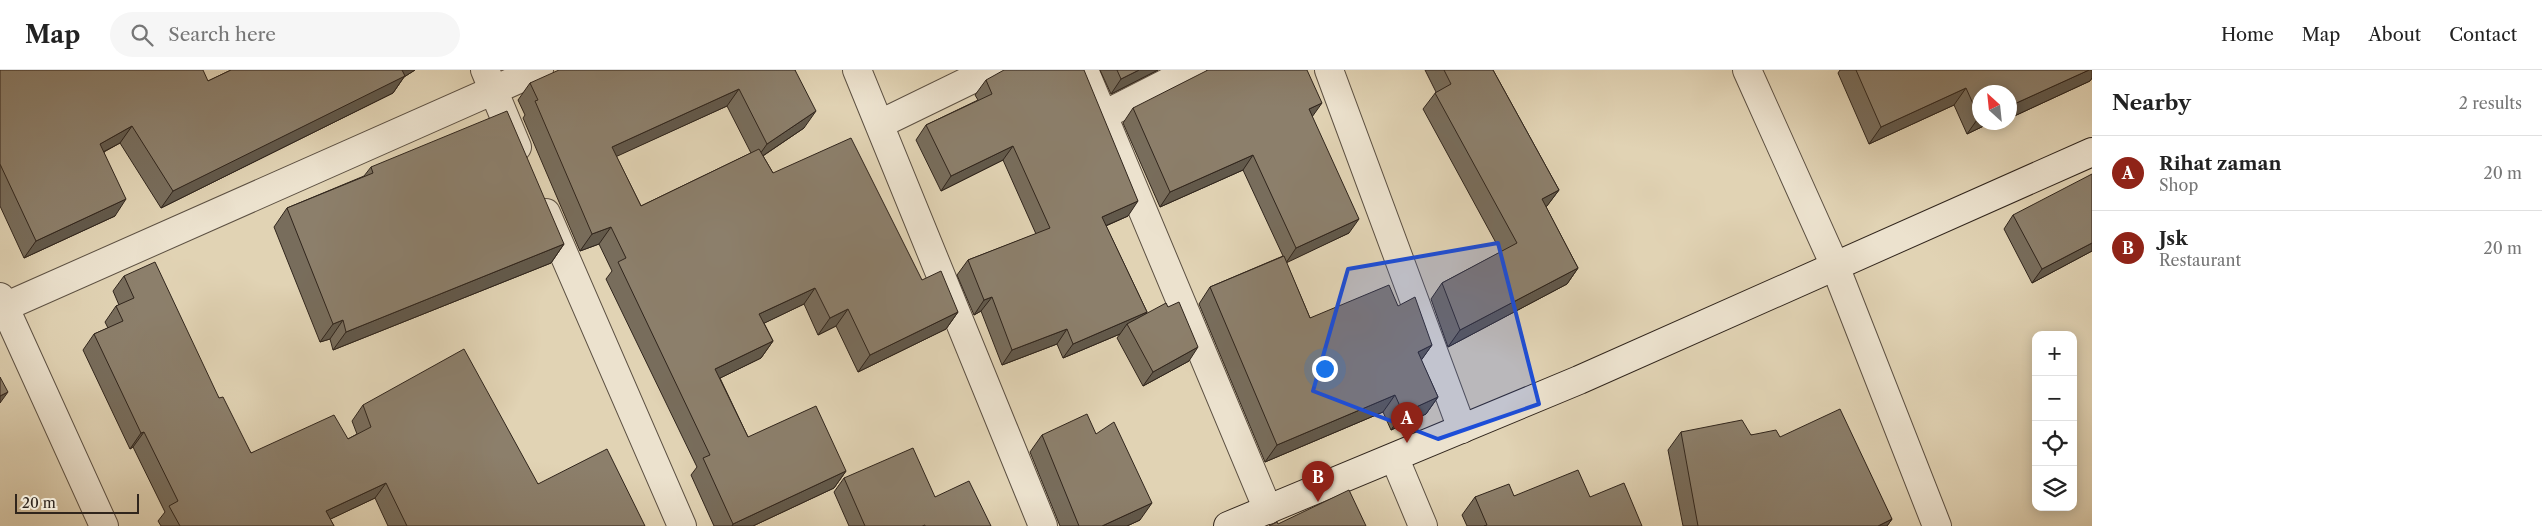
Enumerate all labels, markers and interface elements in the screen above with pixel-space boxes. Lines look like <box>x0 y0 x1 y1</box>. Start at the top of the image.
search box <box>110 12 460 57</box>
text: Map <box>25 20 80 49</box>
icon: search <box>128 21 156 49</box>
text: Search here <box>168 23 276 46</box>
text: Home <box>2221 24 2274 46</box>
text: Map <box>2302 24 2340 46</box>
text: About <box>2368 24 2421 46</box>
text: Contact <box>2449 24 2517 46</box>
north arrow <box>1972 85 2017 130</box>
text: Nearby <box>2112 90 2191 115</box>
text: 2 results <box>2459 93 2522 113</box>
text: Rihat zaman <box>2159 152 2282 175</box>
text: A <box>2122 163 2134 183</box>
text: 20 m <box>2483 163 2522 183</box>
text: Shop <box>2159 175 2198 195</box>
text: Jsk <box>2159 227 2188 250</box>
text: B <box>2122 238 2134 258</box>
text: 20 m <box>2483 238 2522 258</box>
text: Restaurant <box>2159 250 2241 270</box>
map controls <box>2032 331 2077 511</box>
button: + <box>2032 331 2077 376</box>
your location <box>1312 356 1338 382</box>
button: − <box>2032 376 2077 421</box>
pin: A <box>1391 402 1423 443</box>
button: locate <box>2032 421 2077 466</box>
pin: B <box>1302 461 1334 502</box>
button: layers <box>2032 466 2077 511</box>
scale bar <box>15 491 139 514</box>
text: 20 m <box>22 494 56 512</box>

